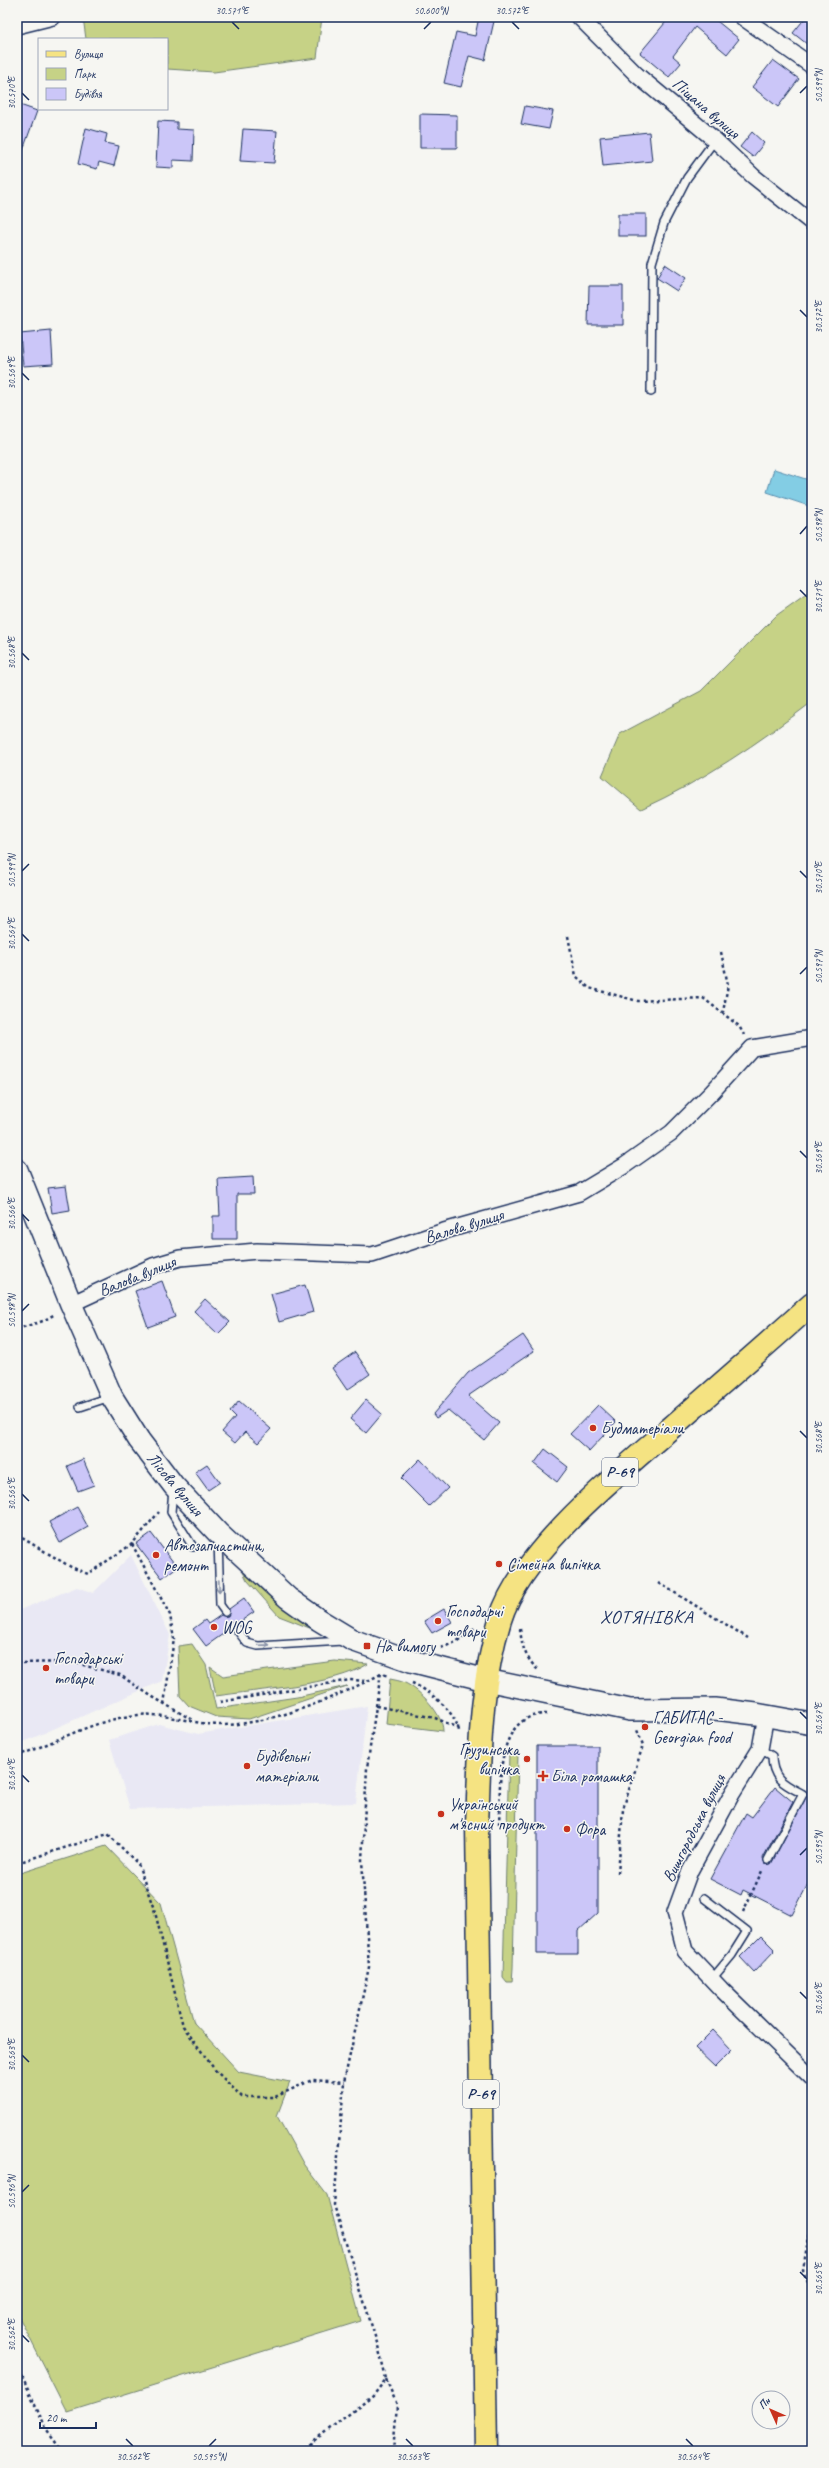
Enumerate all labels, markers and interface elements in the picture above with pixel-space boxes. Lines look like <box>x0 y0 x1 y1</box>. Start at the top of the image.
text: 30.571°E <box>216 4 250 17</box>
text: 50.600°N <box>414 4 450 17</box>
text: 30.572°E <box>496 4 530 17</box>
legend <box>38 38 168 110</box>
text: Вулиця <box>74 46 103 62</box>
text: Парк <box>74 66 97 82</box>
text: 50.599°N <box>812 67 825 103</box>
street label: Піщана вулиця <box>668 73 745 144</box>
text: 30.570°E <box>5 75 18 109</box>
text: Будівля <box>74 86 103 102</box>
text: 30.572°E <box>812 299 825 333</box>
text: 30.569°E <box>5 355 18 389</box>
text: 50.598°N <box>812 507 825 543</box>
text: 30.571°E <box>812 579 825 613</box>
text: 30.568°E <box>5 635 18 669</box>
text: 50.599°N <box>5 852 18 888</box>
text: 30.570°E <box>812 860 825 894</box>
text: 30.567°E <box>5 916 18 950</box>
text: 50.597°N <box>812 948 825 984</box>
text: 30.569°E <box>812 1140 825 1174</box>
text: 30.566°E <box>5 1196 18 1230</box>
street label: Валова вулиця <box>422 1204 507 1248</box>
street label: Валова вулиця <box>95 1251 180 1301</box>
text: 50.598°N <box>5 1292 18 1328</box>
place label: Будматеріали <box>601 1418 685 1439</box>
text: 30.568°E <box>812 1420 825 1454</box>
marker: Будматеріали <box>588 1423 598 1433</box>
street label: Лісова вулиця <box>142 1448 209 1521</box>
road number: Р-69 <box>602 1458 638 1486</box>
text: 30.565°E <box>5 1476 18 1510</box>
place label: Автозапчастини, ремонт <box>164 1535 264 1576</box>
marker: Автозапчастини, ремонт <box>151 1550 161 1560</box>
place label: Сімейна випічка <box>507 1554 601 1575</box>
marker: Сімейна випічка <box>494 1559 504 1569</box>
one-way arrow <box>215 1579 223 1592</box>
place label: Господарчі товари <box>446 1601 504 1642</box>
district label: ХОТЯНІВКА <box>600 1605 694 1629</box>
marker: Господарчі товари <box>433 1616 443 1626</box>
place label: WOG <box>222 1617 253 1638</box>
marker: WOG <box>209 1622 219 1632</box>
place label: На вимогу <box>375 1636 436 1657</box>
one-way arrow <box>257 1641 270 1649</box>
marker: На вимогу <box>362 1641 372 1651</box>
place label: Господарські товари <box>54 1648 124 1689</box>
marker: Господарські товари <box>41 1663 51 1673</box>
text: 30.567°E <box>812 1701 825 1735</box>
place label: ГАБИТАС - Georgian food <box>653 1707 734 1748</box>
marker: ГАБИТАС - Georgian food <box>640 1722 650 1732</box>
place label: Грузинська випічка <box>459 1739 521 1780</box>
place label: Будівельні матеріали <box>255 1746 320 1787</box>
marker: Грузинська випічка <box>522 1754 532 1764</box>
text: 30.564°E <box>5 1757 18 1791</box>
marker: Будівельні матеріали <box>242 1761 252 1771</box>
place label: Біла ромашка <box>551 1766 634 1787</box>
street label: Вишгородська вулиця <box>658 1770 731 1886</box>
marker: Біла ромашка <box>538 1771 548 1781</box>
place label: Український м'ясний продукт <box>449 1794 546 1835</box>
marker: Український м'ясний продукт <box>436 1809 446 1819</box>
place label: Фора <box>575 1819 607 1840</box>
marker: Фора <box>562 1824 572 1834</box>
text: 50.595°N <box>812 1829 825 1865</box>
text: 30.566°E <box>812 1981 825 2015</box>
text: 30.563°E <box>5 2037 18 2071</box>
road number: Р-69 <box>463 2080 499 2108</box>
text: 50.596°N <box>5 2173 18 2209</box>
text: 30.565°E <box>812 2261 825 2295</box>
text: 30.562°E <box>5 2317 18 2351</box>
north arrow <box>751 2390 791 2430</box>
text: Пн <box>755 2393 774 2412</box>
scale bar <box>40 2404 96 2430</box>
text: 20 m <box>46 2410 68 2426</box>
text: 30.562°E <box>117 2450 151 2463</box>
text: 50.595°N <box>192 2450 228 2463</box>
text: 30.563°E <box>397 2450 431 2463</box>
text: 30.564°E <box>677 2450 711 2463</box>

